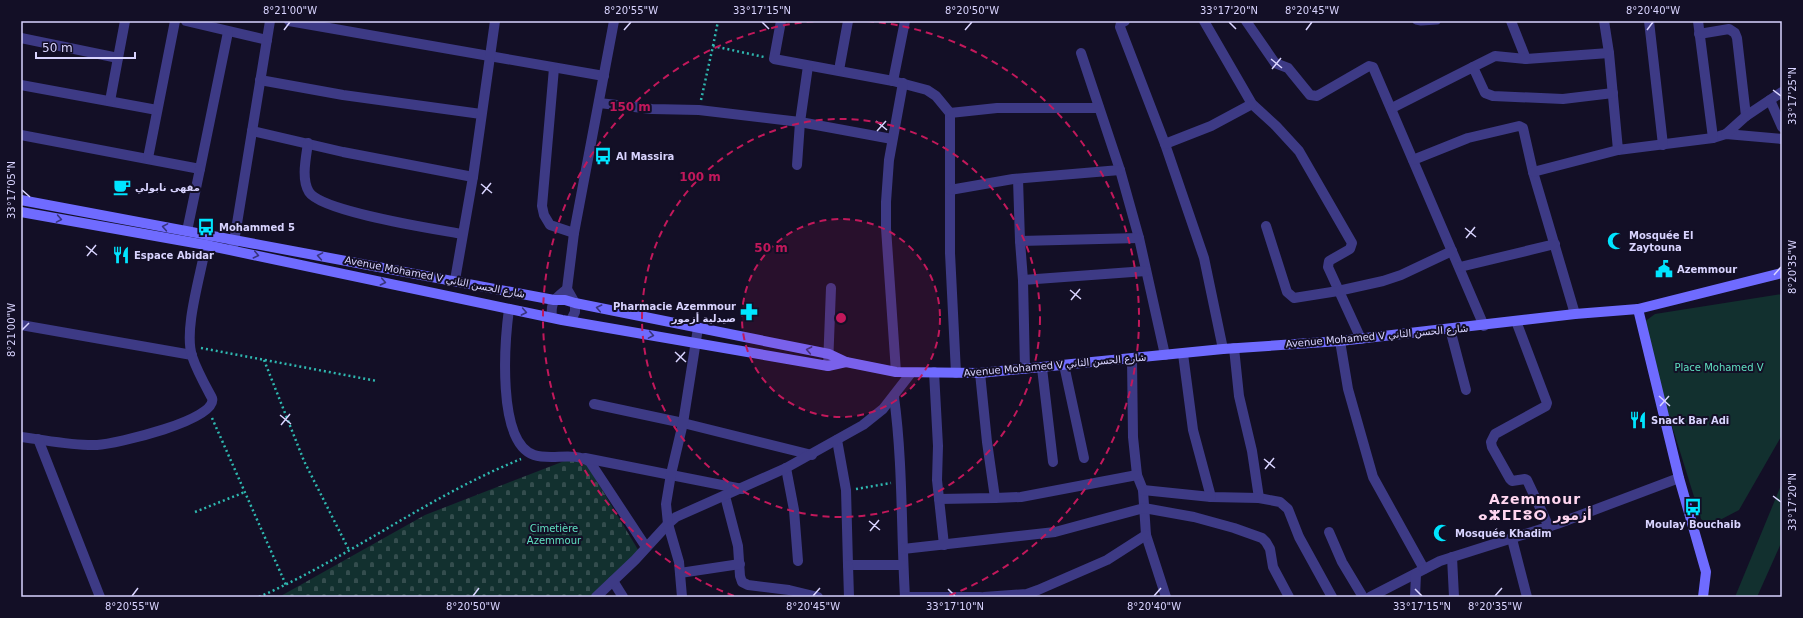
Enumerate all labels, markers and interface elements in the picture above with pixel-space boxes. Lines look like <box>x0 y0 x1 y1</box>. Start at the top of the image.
text: 8°21'00"W <box>263 5 317 16</box>
text: 8°20'55"W <box>604 5 658 16</box>
text: 33°17'15"N <box>733 5 791 16</box>
text: 8°20'50"W <box>945 5 999 16</box>
text: 33°17'20"N <box>1200 5 1258 16</box>
text: 8°20'45"W <box>1285 5 1339 16</box>
text: 8°20'40"W <box>1626 5 1680 16</box>
scale bar <box>36 34 135 60</box>
text: 50 m <box>42 41 73 55</box>
text: 33°17'25"N <box>1787 67 1798 125</box>
text: 150 m <box>609 100 651 114</box>
bus stop icon: Al Massira <box>593 146 613 166</box>
place label: Al Massira <box>616 151 674 162</box>
text: 33°17'05"N <box>6 161 17 219</box>
text: 100 m <box>679 170 721 184</box>
cafe icon: مقهى نابولي <box>112 177 132 197</box>
place label: مقهى نابولي <box>135 182 200 194</box>
one-way arrow <box>56 214 63 222</box>
bus stop icon: Mohammed 5 <box>196 217 216 237</box>
place label: Mohammed 5 <box>219 222 295 233</box>
one-way arrow <box>162 223 168 232</box>
place label: Mosquée El Zaytouna <box>1629 230 1693 253</box>
mosque icon: Mosquée El Zaytouna <box>1606 231 1626 251</box>
text: 8°20'35"W <box>1787 240 1798 294</box>
text: 50 m <box>754 241 788 255</box>
restaurant icon: Espace Abidar <box>111 245 131 265</box>
place label: Espace Abidar <box>134 250 214 261</box>
one-way arrow <box>253 251 259 259</box>
one-way arrow <box>317 252 324 261</box>
street label: Avenue Mohamed V شارع الحسن الثاني <box>344 254 526 301</box>
public building icon: Azemmour <box>1654 259 1674 279</box>
place label: Azemmour <box>1677 264 1737 275</box>
one-way arrow <box>380 278 386 286</box>
place label: Pharmacie Azemmour صيدلية أزمور <box>613 301 736 325</box>
pharmacy icon: Pharmacie Azemmour صيدلية أزمور <box>739 302 759 322</box>
text: 8°21'00"W <box>6 303 17 357</box>
one-way arrow <box>596 305 603 313</box>
one-way arrow <box>521 307 527 315</box>
centre of rings <box>834 311 848 325</box>
street label: Avenue Mohamed V شارع الحسن الثاني <box>1285 323 1469 350</box>
one-way arrow <box>647 330 654 338</box>
one-way arrow <box>806 346 812 355</box>
street label: Avenue Mohamed V شارع الحسن الثاني <box>963 352 1147 379</box>
park label: Place Mohamed V <box>1674 362 1764 373</box>
restaurant icon: Snack Bar Adi <box>1628 410 1648 430</box>
place label: Snack Bar Adi <box>1651 415 1729 426</box>
text: 33°17'20"N <box>1787 473 1798 531</box>
district label: Azemmour ⴰⵣⵎⵎⵓⵔ أزمور <box>1478 491 1592 524</box>
bus stop icon: Moulay Bouchaib <box>1683 497 1703 517</box>
place label: Moulay Bouchaib <box>1645 519 1741 530</box>
park label: Cimetière Azemmour <box>527 523 582 546</box>
mosque icon: Mosquée Khadim <box>1432 523 1452 543</box>
place label: Mosquée Khadim <box>1455 528 1552 539</box>
text: 8°20'55"W <box>105 601 159 612</box>
text: 8°20'50"W <box>446 601 500 612</box>
text: 8°20'45"W <box>786 601 840 612</box>
text: 33°17'10"N <box>926 601 984 612</box>
text: 8°20'40"W <box>1127 601 1181 612</box>
text: 33°17'15"N <box>1393 601 1451 612</box>
text: 8°20'35"W <box>1468 601 1522 612</box>

